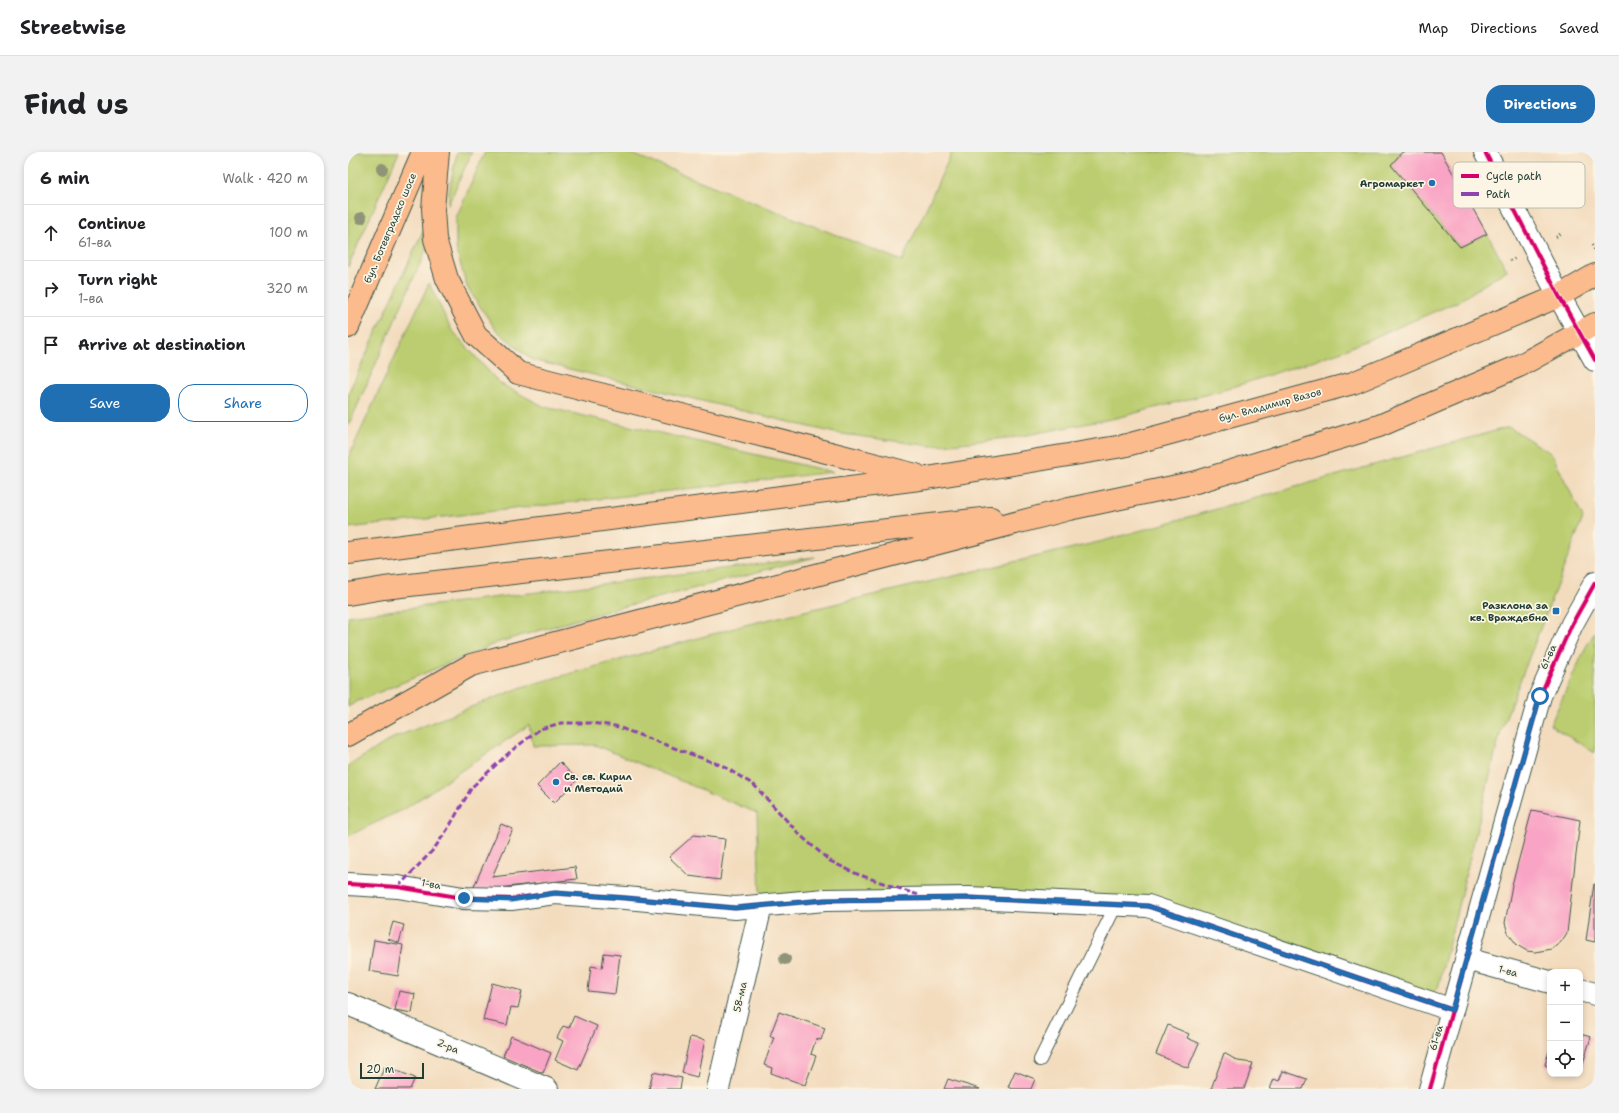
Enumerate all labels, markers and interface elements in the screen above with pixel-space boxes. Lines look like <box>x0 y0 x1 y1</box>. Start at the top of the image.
text: Streetwise <box>20 15 126 40</box>
text: Map <box>1419 19 1449 37</box>
text: Directions <box>1471 19 1537 37</box>
text: Saved <box>1559 19 1599 37</box>
text: Find us <box>24 85 129 123</box>
button: Directions <box>1486 85 1595 123</box>
legend <box>1453 162 1585 208</box>
text: 6 min <box>40 167 90 189</box>
text: Cycle path <box>1486 169 1542 184</box>
text: Walk · 420 m <box>222 170 308 187</box>
street label: бул. Ботевградско шосе <box>361 171 419 285</box>
place label: Агромаркет <box>1360 177 1424 190</box>
marker: Агромаркет <box>1427 178 1437 188</box>
text: Path <box>1486 187 1510 202</box>
text: Continue <box>78 214 146 234</box>
icon: ahead <box>40 222 62 244</box>
text: 100 m <box>269 224 308 241</box>
text: 61-ва <box>78 234 112 251</box>
text: Turn right <box>78 270 158 290</box>
icon: right <box>40 278 62 300</box>
text: 320 m <box>266 280 308 297</box>
text: 1-ва <box>78 290 103 307</box>
icon: arrive <box>40 334 62 356</box>
text: Arrive at destination <box>78 335 246 355</box>
button: Save <box>40 384 170 422</box>
button: Share <box>178 384 308 422</box>
street label: бул. Владимир Вазов <box>1217 385 1323 425</box>
place label: Разклона за кв. Враждебна <box>1470 599 1548 624</box>
marker: Разклона за кв. Враждебна <box>1551 606 1561 616</box>
street label: 61-ва <box>1537 642 1560 671</box>
route start <box>1531 687 1549 705</box>
place label: Св. св. Кирил и Методий <box>564 770 632 795</box>
marker: Св. св. Кирил и Методий <box>551 777 561 787</box>
street label: 1-ва <box>420 876 443 892</box>
route end <box>455 889 473 907</box>
street label: 1-ва <box>1497 962 1520 980</box>
map controls <box>1547 969 1583 1077</box>
button: + <box>1547 969 1583 1005</box>
street label: 58-ма <box>730 980 750 1014</box>
button: − <box>1547 1005 1583 1041</box>
street label: 61-ва <box>1426 1023 1446 1052</box>
street label: 2-ра <box>435 1036 462 1057</box>
button: locate <box>1547 1041 1583 1077</box>
scale bar <box>360 1061 424 1080</box>
text: 20 m <box>366 1062 394 1077</box>

